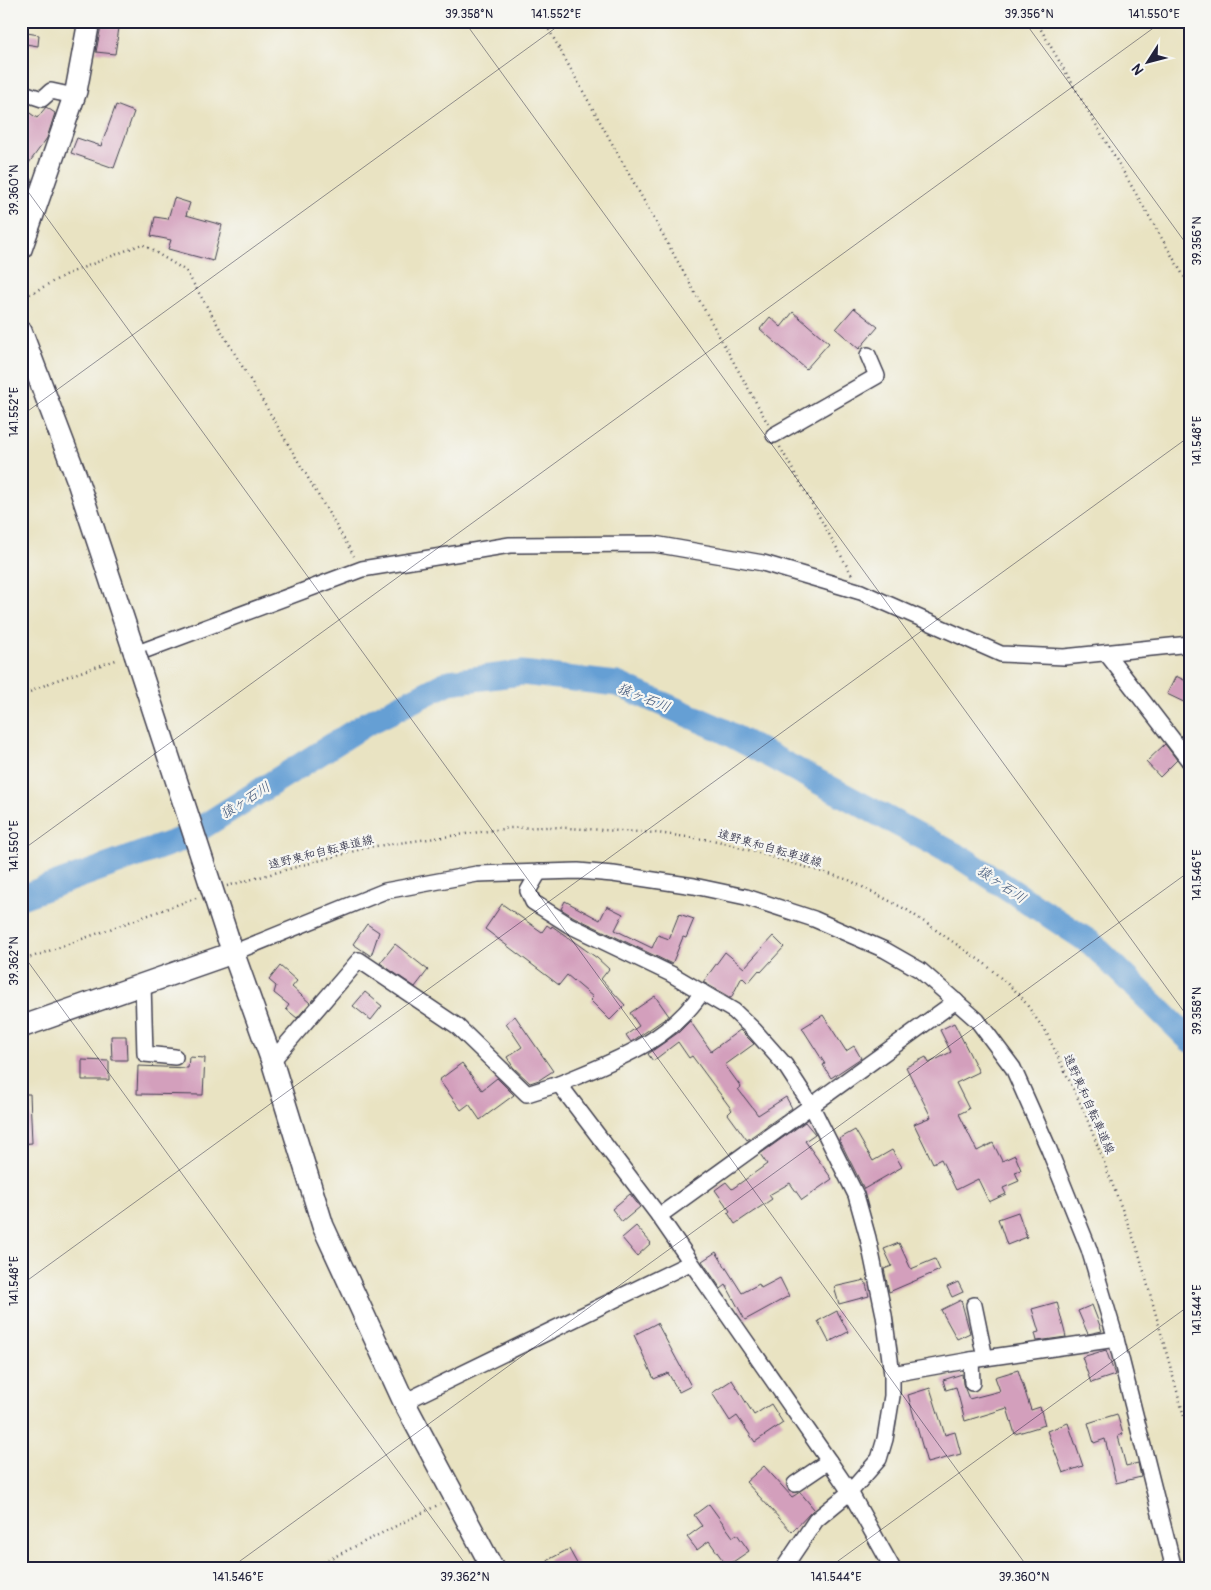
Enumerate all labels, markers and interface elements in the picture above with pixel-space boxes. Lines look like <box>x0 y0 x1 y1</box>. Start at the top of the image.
text: 39.358°N <box>445 7 493 22</box>
text: 141.552°E <box>531 7 581 22</box>
text: 39.356°N <box>1004 7 1054 22</box>
text: 141.550°E <box>1128 7 1180 22</box>
north arrow <box>1124 38 1174 88</box>
text: N <box>1128 61 1148 78</box>
text: 39.360°N <box>7 165 22 215</box>
text: 39.356°N <box>1190 216 1205 266</box>
text: 141.552°E <box>7 387 22 437</box>
text: 141.548°E <box>1190 416 1205 466</box>
water label: 猿ヶ石川 <box>615 679 673 716</box>
water label: 猿ヶ石川 <box>217 778 274 822</box>
text: 141.550°E <box>7 820 22 872</box>
street label: 遠野東和自転車道線 <box>716 826 824 871</box>
street label: 遠野東和自転車道線 <box>267 832 375 873</box>
text: 141.546°E <box>1190 850 1205 900</box>
water label: 猿ヶ石川 <box>974 862 1030 907</box>
text: 39.362°N <box>7 936 22 986</box>
text: 39.358°N <box>1190 987 1205 1035</box>
street label: 遠野東和自転車道線 <box>1060 1052 1117 1157</box>
text: 141.548°E <box>7 1256 22 1306</box>
text: 141.544°E <box>1190 1285 1205 1335</box>
text: 141.546°E <box>213 1570 263 1585</box>
text: 39.362°N <box>440 1570 490 1585</box>
text: 141.544°E <box>811 1570 861 1585</box>
text: 39.360°N <box>999 1570 1049 1585</box>

